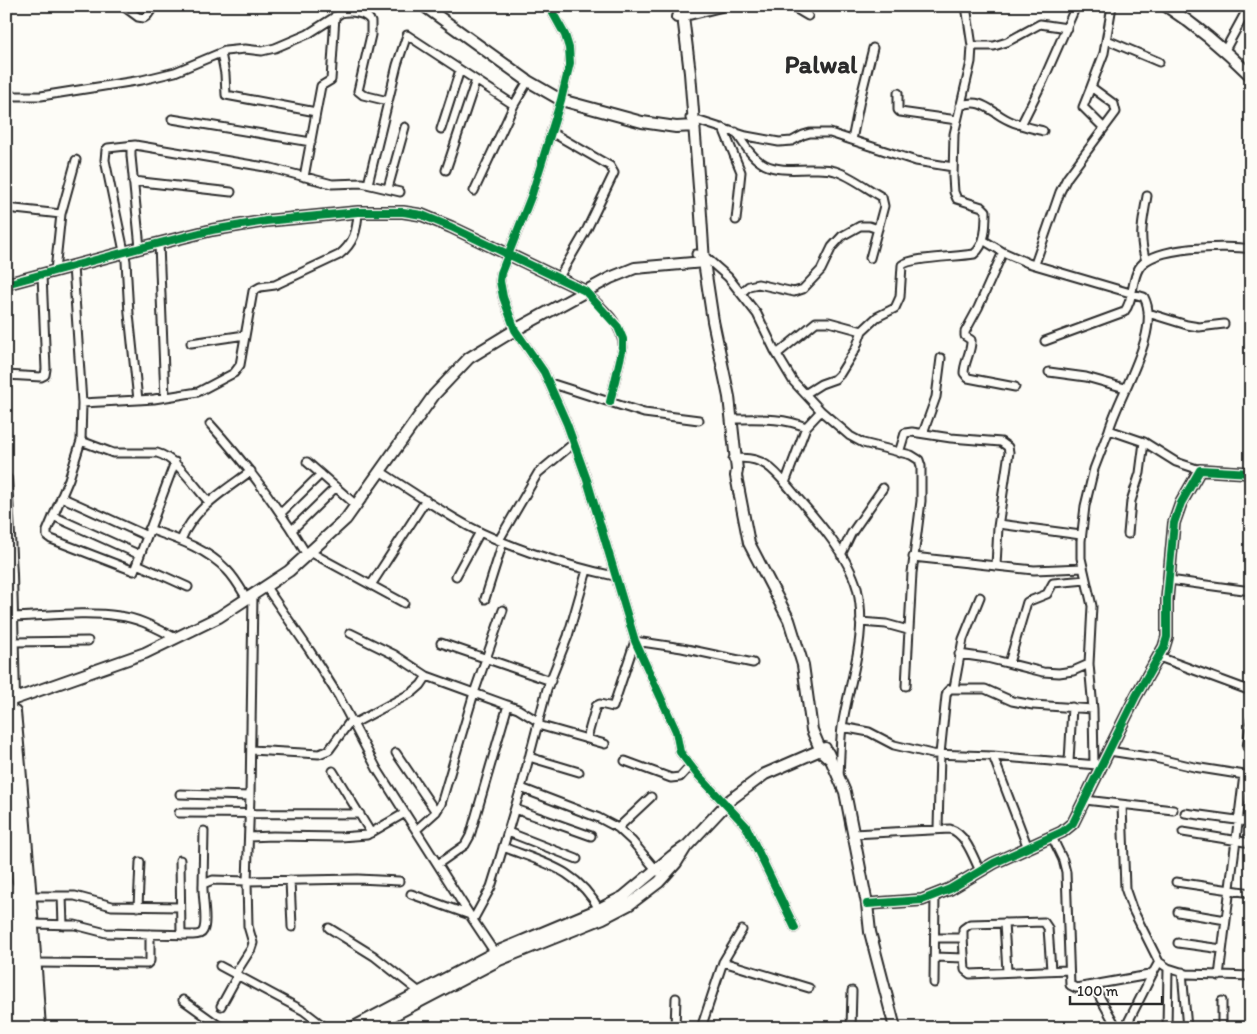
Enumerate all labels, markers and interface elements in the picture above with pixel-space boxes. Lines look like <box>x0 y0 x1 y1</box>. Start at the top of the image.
district label: Palwal <box>785 48 858 80</box>
scale bar <box>1070 974 1162 1006</box>
text: 100 m <box>1077 982 1119 1000</box>

